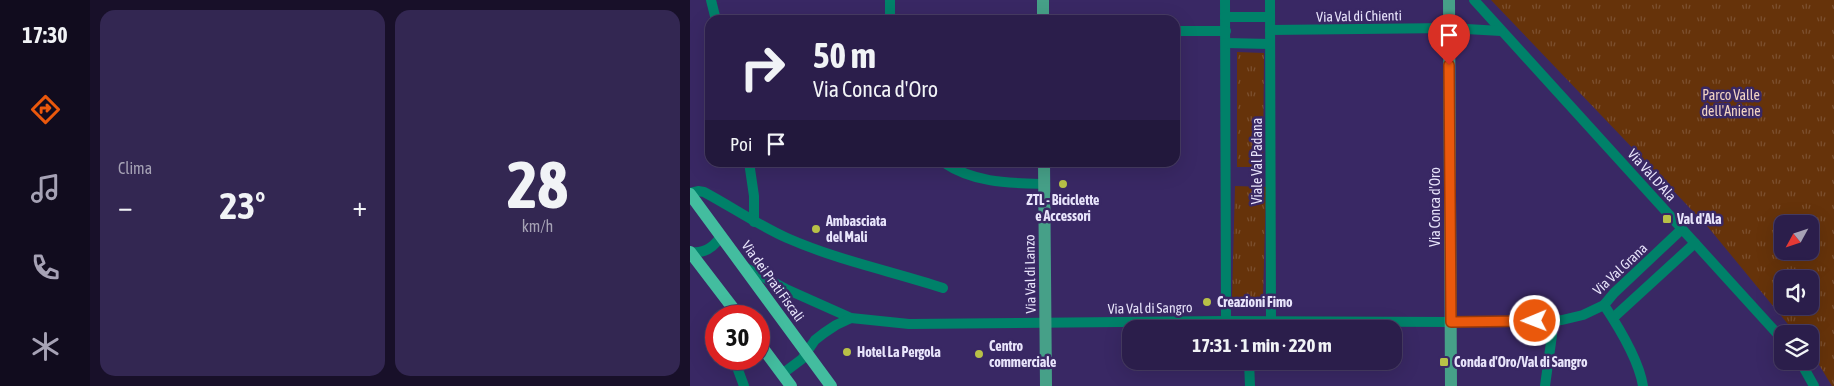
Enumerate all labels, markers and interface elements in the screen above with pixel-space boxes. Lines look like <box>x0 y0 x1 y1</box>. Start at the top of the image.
street label: Via Val di Chienti <box>1316 7 1402 25</box>
pin <box>1428 14 1470 65</box>
icon: arrive <box>1435 21 1463 49</box>
text: 17:30 <box>22 22 68 48</box>
icon: right <box>730 35 795 100</box>
text: 50 m <box>813 35 876 75</box>
text: Via Conca d'Oro <box>813 76 938 102</box>
park label: Parco Valle dell'Aniene <box>1701 87 1761 119</box>
icon: directions <box>28 92 63 127</box>
street label: Viale Val Padana <box>1249 118 1265 204</box>
icon: arrive <box>762 130 790 158</box>
text: Poi <box>730 133 752 155</box>
street label: Via Val D'Ala <box>1625 146 1679 204</box>
text: 28 <box>507 147 568 222</box>
text: Clima <box>118 159 152 177</box>
street label: Via Conca d'Oro <box>1427 167 1443 247</box>
icon: music <box>28 171 63 206</box>
marker: ZTL - Biciclette e Accessori <box>1057 178 1069 190</box>
text: 23° <box>219 184 266 227</box>
text: − <box>118 190 133 222</box>
text: + <box>352 190 367 222</box>
place label: ZTL - Biciclette e Accessori <box>1027 192 1099 224</box>
place label: Val d'Ala <box>1676 211 1722 227</box>
place label: Ambasciata del Mali <box>825 213 887 245</box>
marker: Val d'Ala <box>1661 213 1673 225</box>
north arrow <box>1774 215 1819 260</box>
map controls <box>1774 215 1819 370</box>
text: km/h <box>522 217 553 235</box>
marker: Ambasciata del Mali <box>810 223 822 235</box>
street label: Via Val di Lanzo <box>1021 234 1039 314</box>
street label: Via dei Prati Fiscali <box>738 238 808 324</box>
street label: Via Val Grana <box>1590 240 1650 298</box>
icon: phone <box>28 250 63 285</box>
button: sound <box>1774 270 1819 315</box>
place label: Creazioni Fimo <box>1217 294 1293 310</box>
position arrow <box>1508 294 1560 346</box>
marker: Creazioni Fimo <box>1201 296 1213 308</box>
street label: Via Val di Sangro <box>1107 299 1193 317</box>
speed limit sign: 30 <box>705 305 770 370</box>
button: layers <box>1774 325 1819 370</box>
icon: climate <box>28 329 63 364</box>
text: 17:31 · 1 min · 220 m <box>1192 334 1332 356</box>
place label: Centro commerciale <box>989 338 1056 370</box>
place label: Hotel La Pergola <box>857 344 941 360</box>
marker: Hotel La Pergola <box>841 346 853 358</box>
marker: Centro commerciale <box>973 348 985 360</box>
place label: Conda d'Oro/Val di Sangro <box>1454 354 1588 370</box>
marker: Conda d'Oro/Val di Sangro <box>1438 356 1450 368</box>

